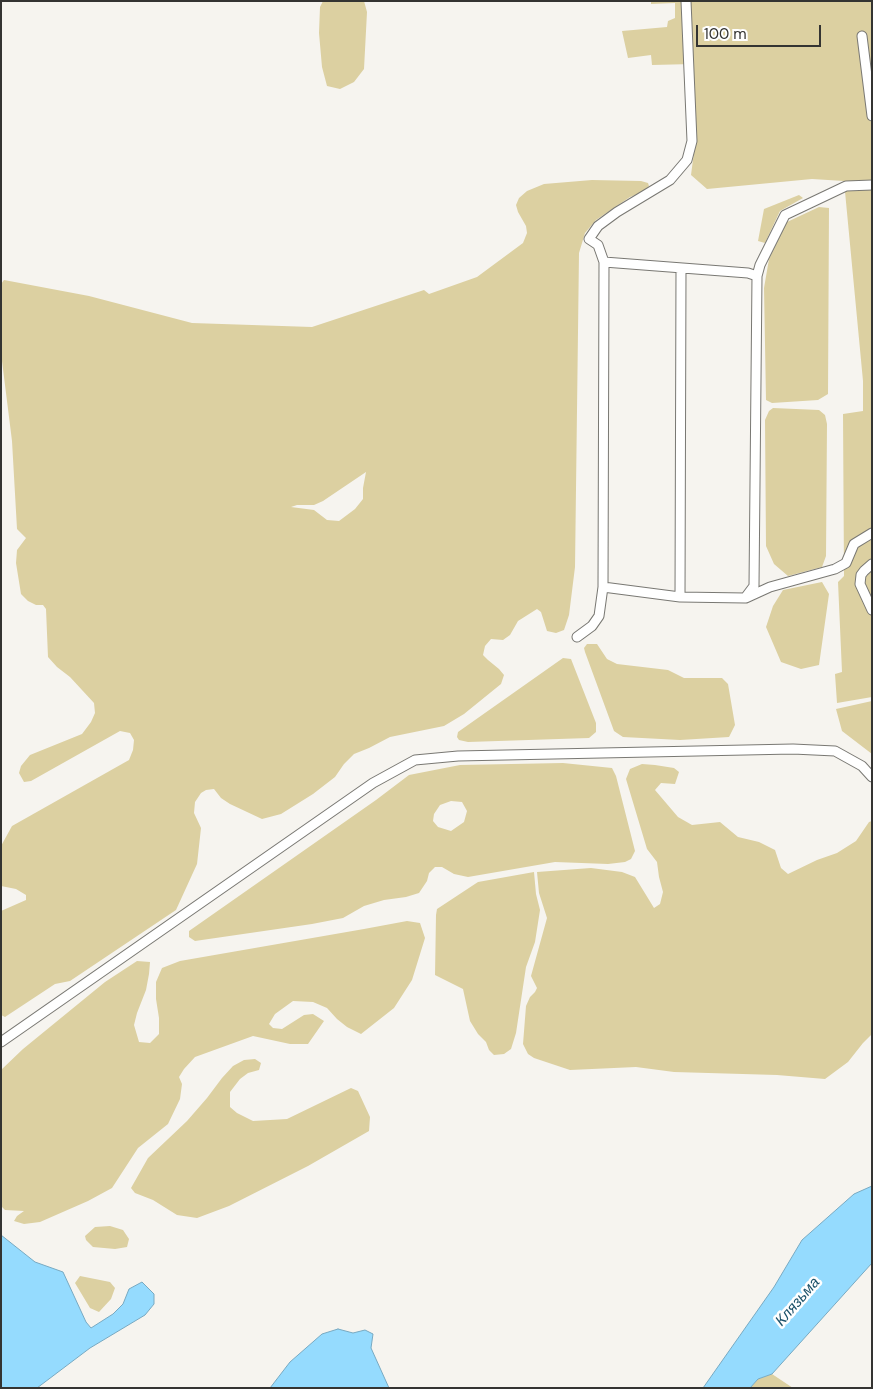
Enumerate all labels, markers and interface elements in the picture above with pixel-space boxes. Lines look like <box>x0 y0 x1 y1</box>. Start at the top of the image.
scale bar <box>698 15 823 47</box>
text: 100 m <box>704 24 747 44</box>
water label: Клязьма <box>772 1274 824 1330</box>

